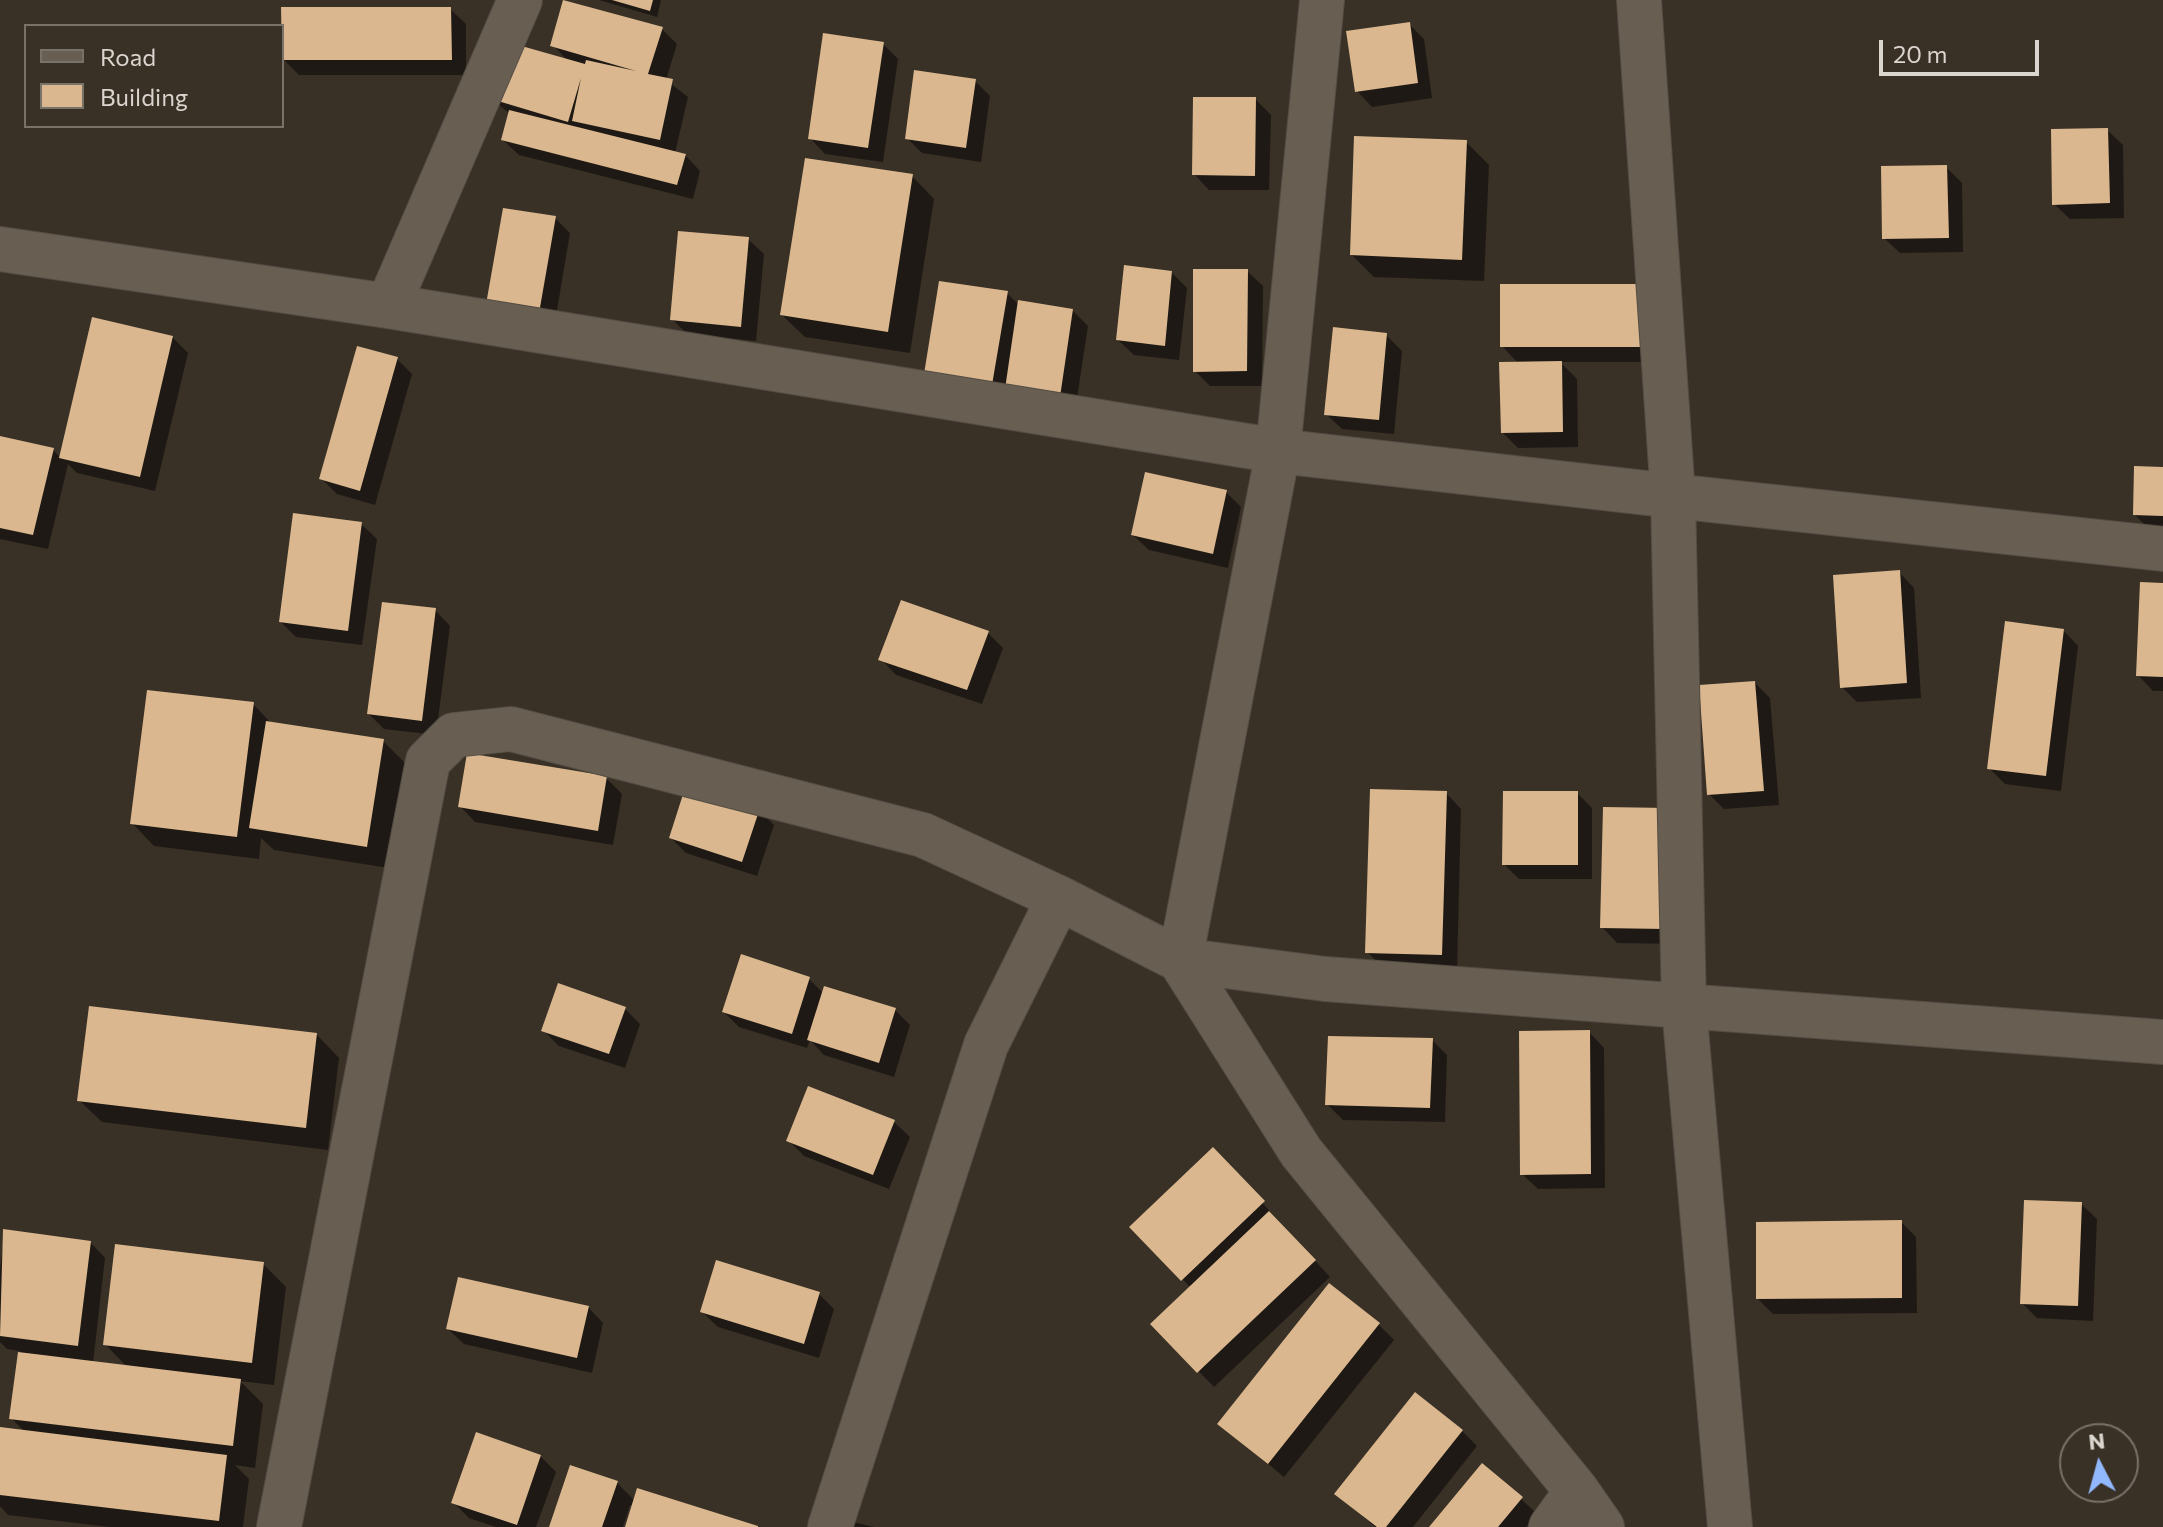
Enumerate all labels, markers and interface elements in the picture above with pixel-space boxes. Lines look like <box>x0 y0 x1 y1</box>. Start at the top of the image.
legend <box>24 24 284 128</box>
scale bar <box>1883 24 2043 74</box>
text: 20 m <box>1893 39 1947 68</box>
text: Road <box>100 42 156 71</box>
text: Building <box>100 82 188 111</box>
north arrow <box>2059 1423 2139 1503</box>
text: N <box>2087 1426 2106 1455</box>

